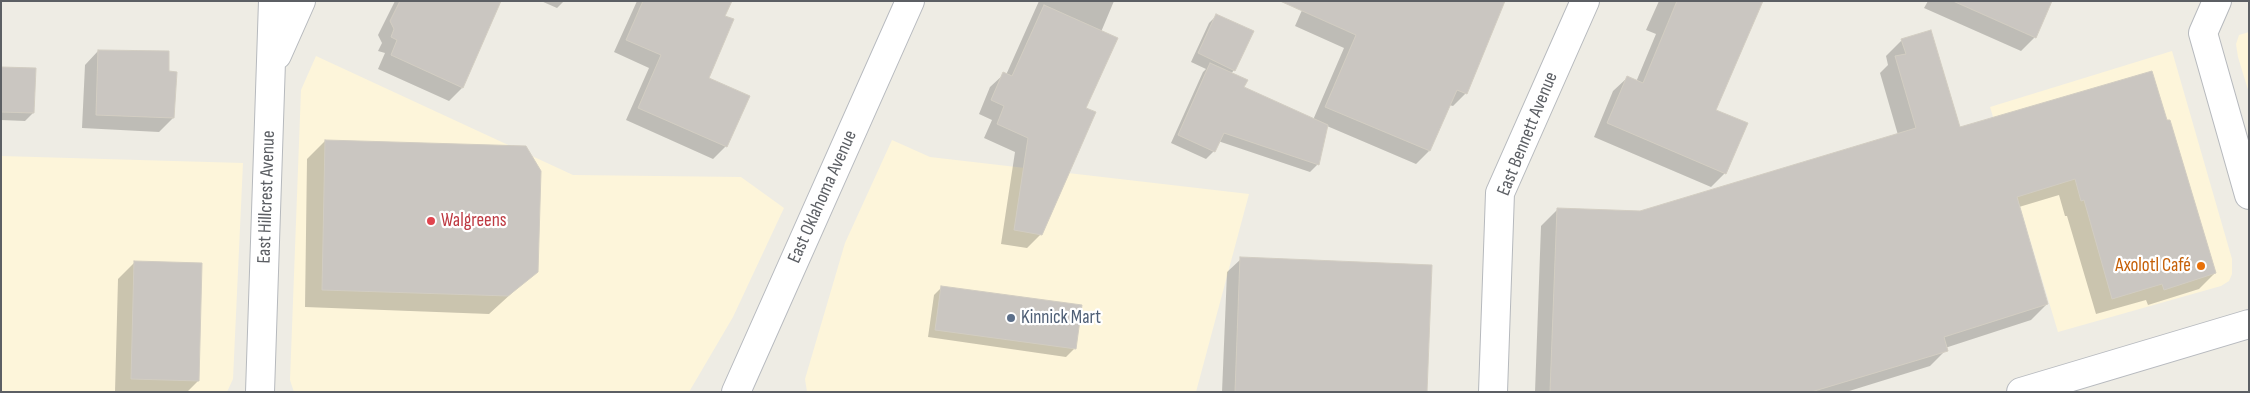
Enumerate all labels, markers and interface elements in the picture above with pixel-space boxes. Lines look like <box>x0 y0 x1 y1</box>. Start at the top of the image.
street label: East Bennett Avenue <box>1493 69 1563 199</box>
street label: East Oklahoma Avenue <box>784 127 862 267</box>
street label: East Hillcrest Avenue <box>253 130 281 264</box>
place label: Walgreens <box>441 210 507 232</box>
marker: Walgreens <box>425 215 437 227</box>
place label: Axolotl Café <box>2115 255 2191 277</box>
marker: Axolotl Café <box>2195 260 2207 272</box>
place label: Kinnick Mart <box>1021 307 1101 329</box>
marker: Kinnick Mart <box>1005 312 1017 324</box>

